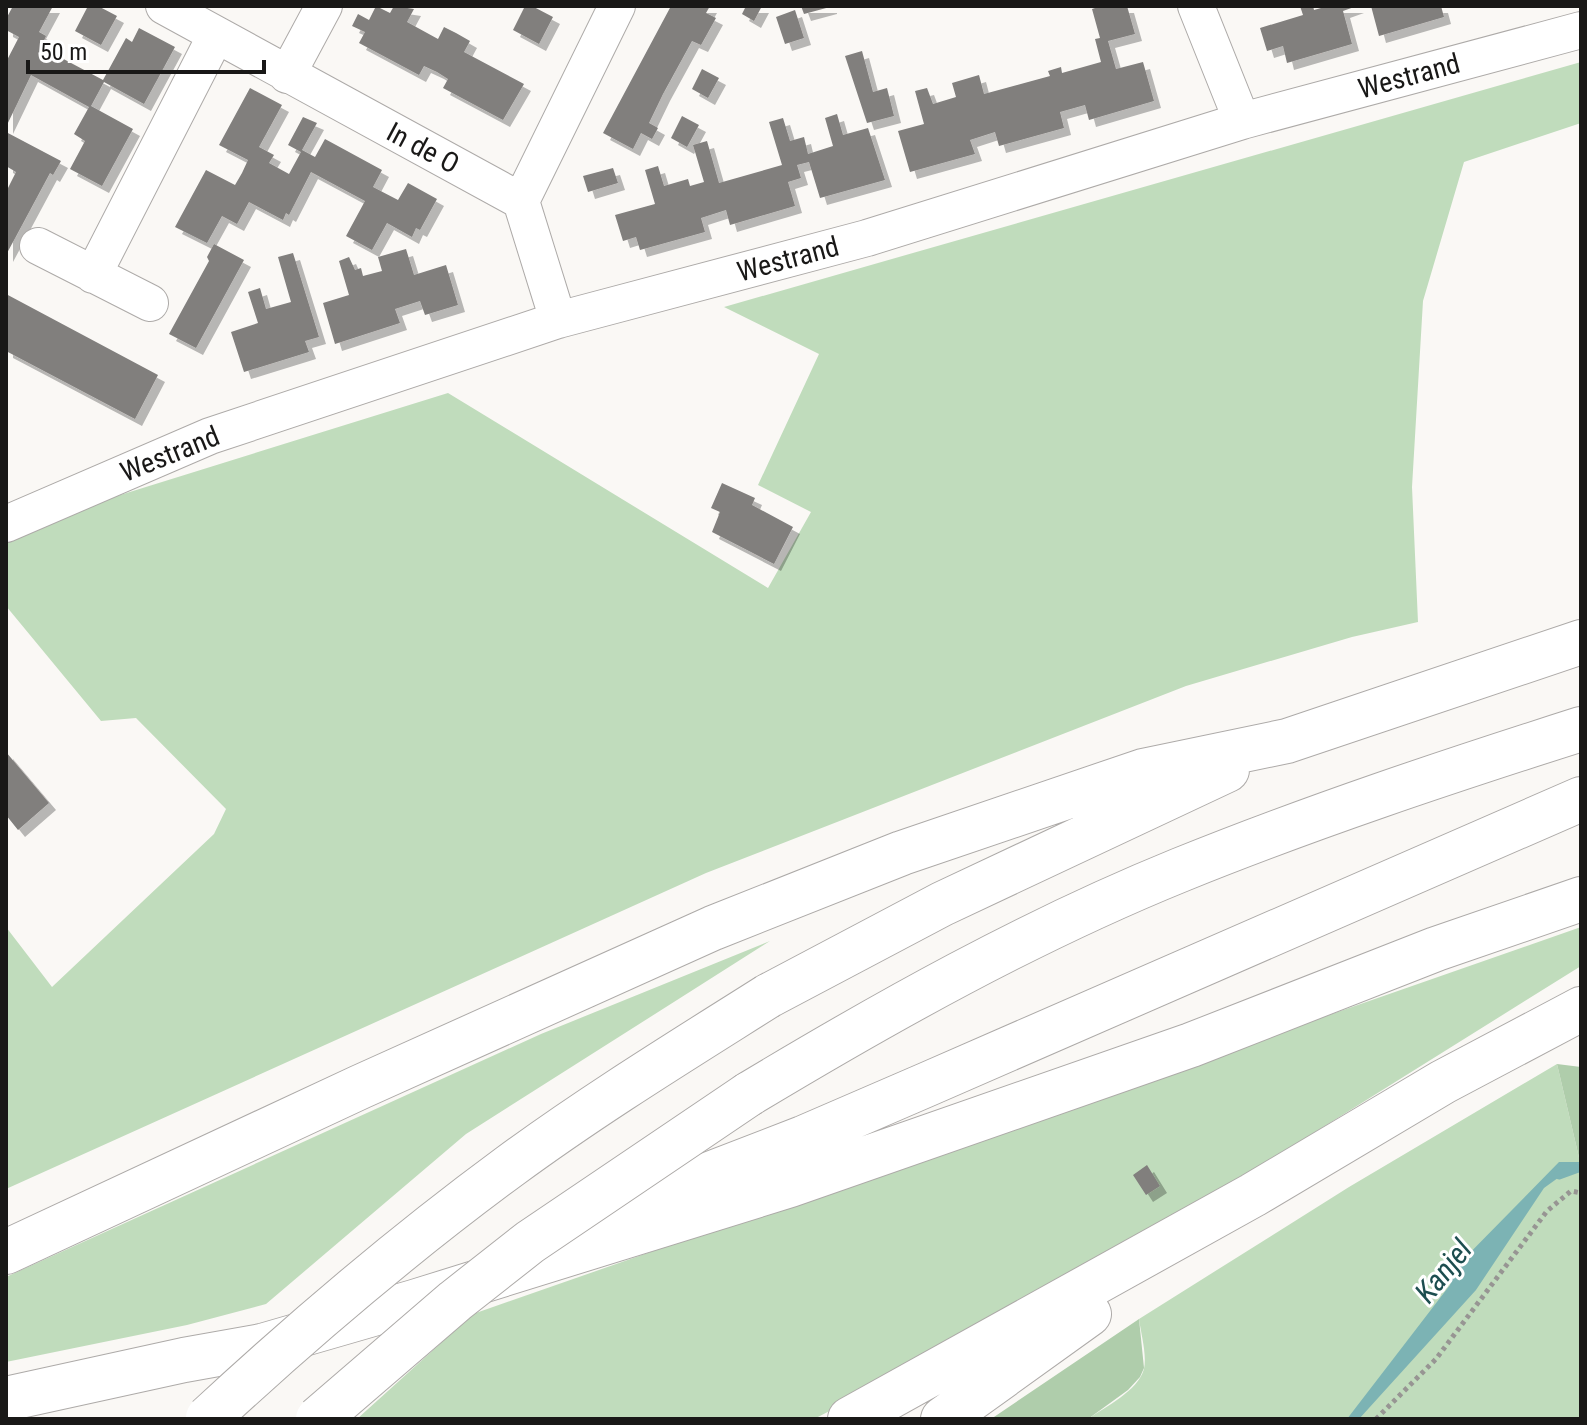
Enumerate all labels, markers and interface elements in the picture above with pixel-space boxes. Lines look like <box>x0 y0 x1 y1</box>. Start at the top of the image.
scale bar <box>28 24 264 74</box>
text: 50 m <box>40 38 87 66</box>
street label: Westrand <box>1355 47 1463 105</box>
street label: In de O <box>381 115 465 181</box>
street label: Westrand <box>734 230 842 288</box>
street label: Westrand <box>116 419 224 489</box>
water label: Kanjel <box>1407 1232 1479 1310</box>

